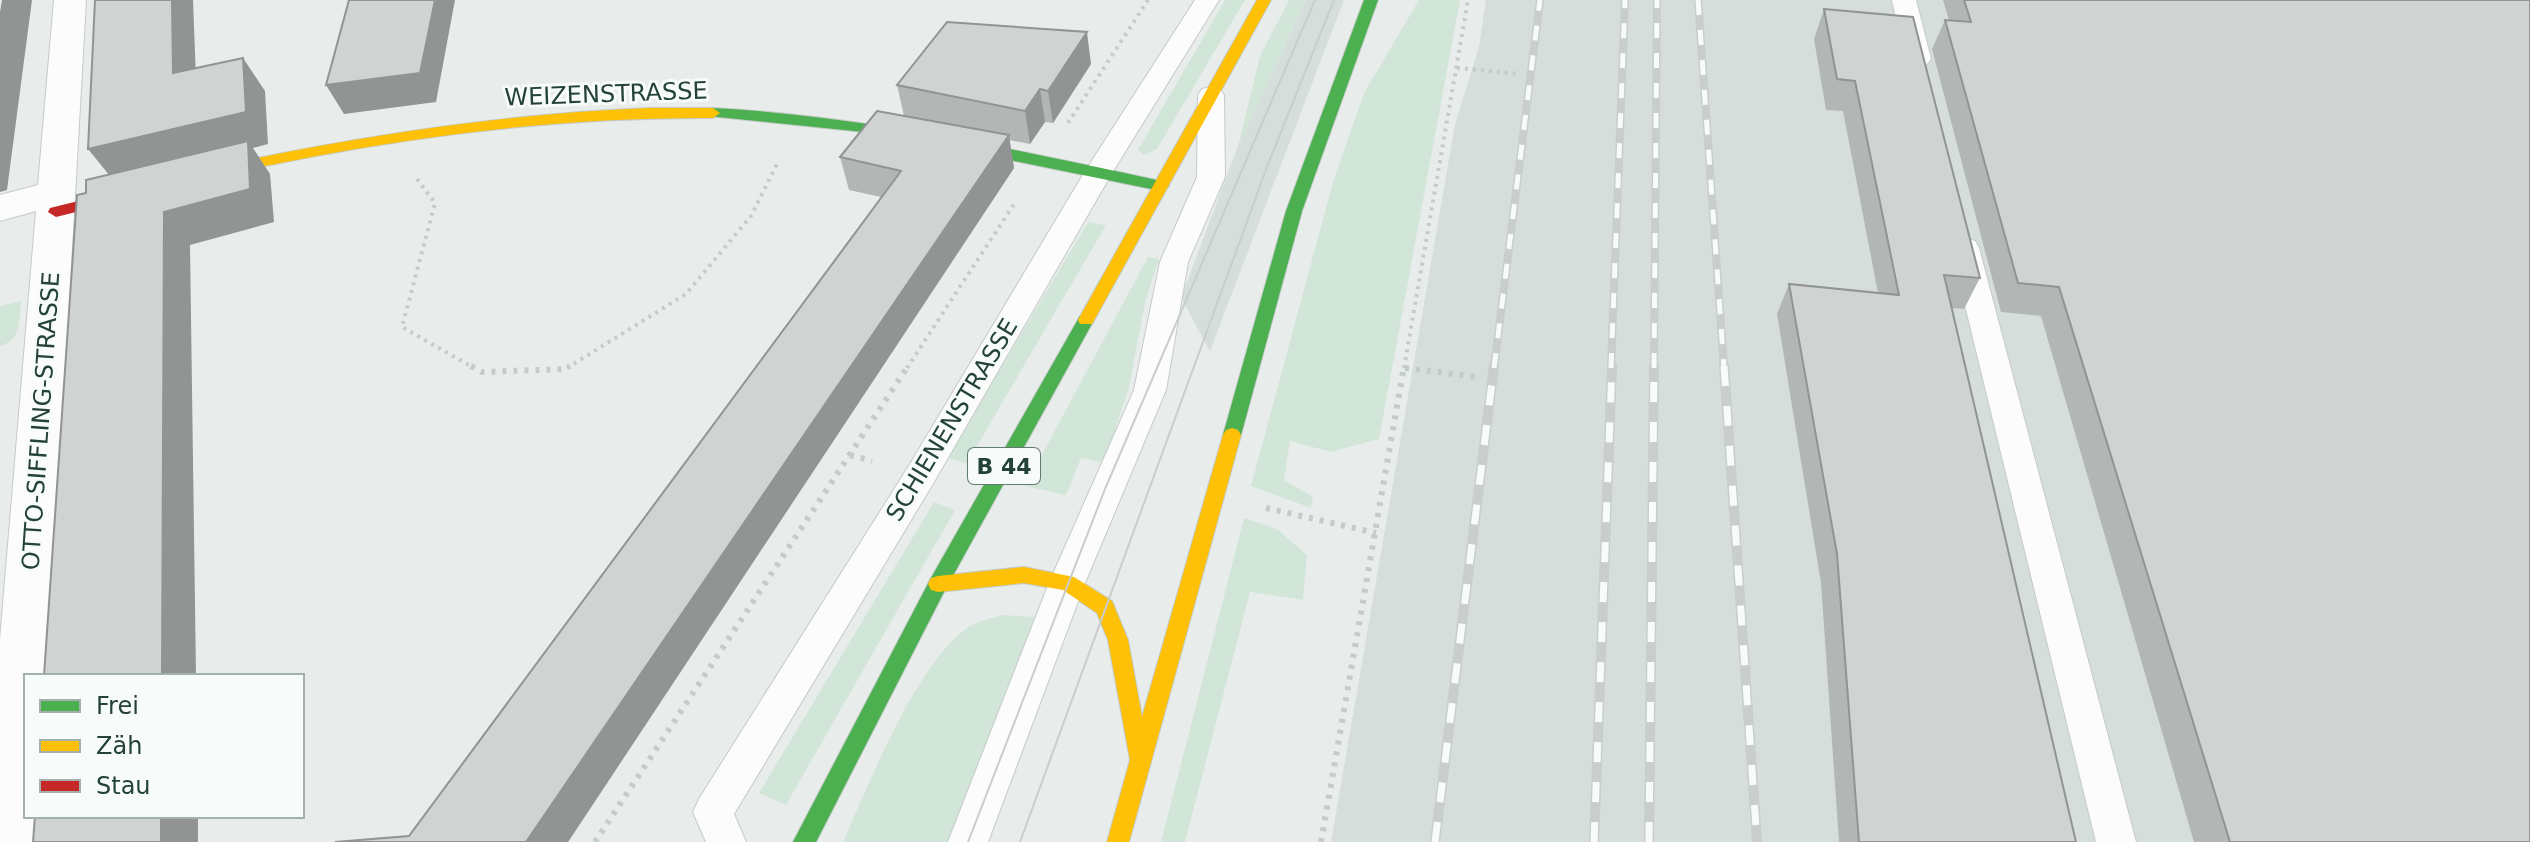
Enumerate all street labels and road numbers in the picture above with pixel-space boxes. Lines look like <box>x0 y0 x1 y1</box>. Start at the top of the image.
street label: WEIZENSTRASSE <box>504 76 708 112</box>
street label: OTTO-SIFFLING-STRASSE <box>17 271 65 571</box>
street label: SCHIENENSTRASSE <box>881 314 1023 526</box>
road number: B 44 <box>968 448 1040 484</box>

